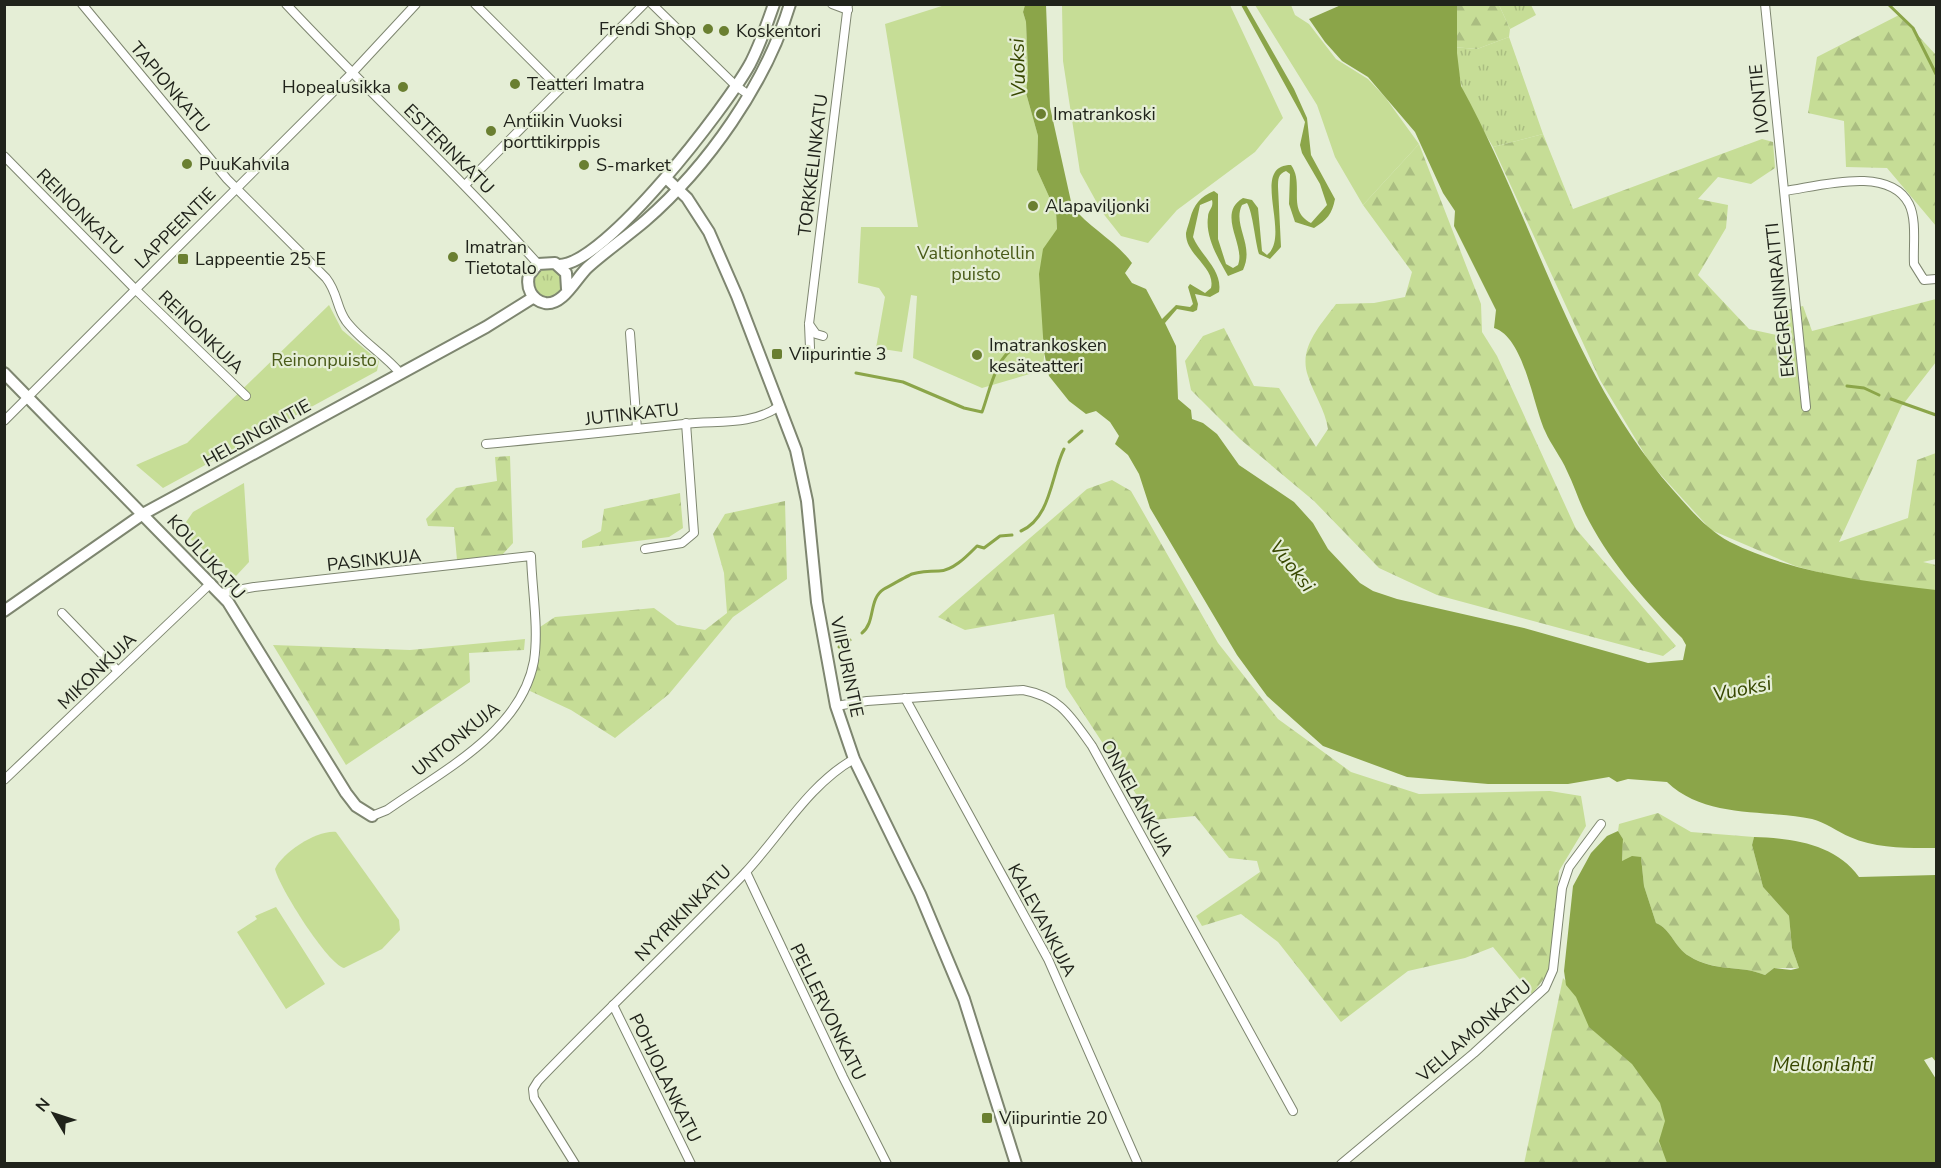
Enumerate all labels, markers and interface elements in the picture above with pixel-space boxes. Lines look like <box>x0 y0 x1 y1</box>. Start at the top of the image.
place label: Frendi Shop <box>599 17 696 41</box>
place label: Koskentori <box>736 19 821 43</box>
marker: Frendi Shop <box>701 22 715 36</box>
marker: Koskentori <box>717 24 731 38</box>
street label: TAPIONKATU <box>125 36 215 138</box>
water label: Vuoksi <box>1003 38 1033 98</box>
street label: IVONTIE <box>1743 63 1775 135</box>
place label: Teatteri Imatra <box>527 72 644 96</box>
place label: Hopealusikka <box>282 75 391 99</box>
marker: Teatteri Imatra <box>508 77 522 91</box>
marker: Hopealusikka <box>396 80 410 94</box>
street label: TORKKELINKATU <box>792 93 834 237</box>
street label: ESTERINKATU <box>398 98 500 200</box>
place label: Imatrankoski <box>1053 102 1156 126</box>
marker: Imatrankoski <box>1034 107 1048 121</box>
place label: Antiikin Vuoksi porttikirppis <box>503 109 622 154</box>
marker: Antiikin Vuoksi porttikirppis <box>484 124 498 138</box>
place label: PuuKahvila <box>199 152 290 176</box>
place label: S-market <box>596 153 671 177</box>
marker: PuuKahvila <box>180 157 194 171</box>
marker: S-market <box>577 158 591 172</box>
street label: REINONKATU <box>31 163 129 261</box>
street label: LAPPEENTIE <box>129 182 221 274</box>
place label: Alapaviljonki <box>1045 194 1149 218</box>
marker: Alapaviljonki <box>1026 199 1040 213</box>
street label: EKEGRENINRAITTI <box>1760 222 1800 378</box>
place label: Imatran Tietotalo <box>465 235 537 280</box>
park label: Valtionhotellin puisto <box>916 241 1035 286</box>
place label: Lappeentie 25 E <box>195 247 326 271</box>
marker: Imatran Tietotalo <box>446 250 460 264</box>
marker: Lappeentie 25 E <box>176 252 190 266</box>
street label: REINONKUJA <box>153 285 249 379</box>
place label: Imatrankosken kesäteatteri <box>989 333 1107 378</box>
place label: Viipurintie 3 <box>788 342 887 366</box>
marker: Viipurintie 3 <box>770 347 784 361</box>
park label: Reinonpuisto <box>271 348 377 372</box>
marker: Imatrankosken kesäteatteri <box>970 348 984 362</box>
street label: HELSINGINTIE <box>199 394 315 472</box>
street label: JUTINKATU <box>583 397 680 431</box>
street label: KOULUKATU <box>161 509 251 605</box>
water label: Vuoksi <box>1263 534 1321 598</box>
street label: PASINKUJA <box>326 543 422 577</box>
street label: VIIPURINTIE <box>824 614 869 719</box>
street label: MIKONKUJA <box>53 627 141 715</box>
water label: Vuoksi <box>1710 670 1774 708</box>
street label: UNTONKUJA <box>407 696 505 782</box>
street label: ONNELANKUJA <box>1095 736 1179 860</box>
street label: NYYRIKINKATU <box>629 859 737 967</box>
street label: KALEVANKUJA <box>1002 859 1082 981</box>
street label: PELLERVONKATU <box>784 940 872 1084</box>
street label: VELLAMONKATU <box>1411 975 1536 1088</box>
street label: POHJOLANKATU <box>623 1010 707 1146</box>
water label: Mellonlahti <box>1772 1051 1874 1078</box>
north arrow <box>24 1084 84 1144</box>
text: N <box>31 1094 55 1117</box>
place label: Viipurintie 20 <box>998 1106 1107 1130</box>
marker: Viipurintie 20 <box>980 1111 994 1125</box>

